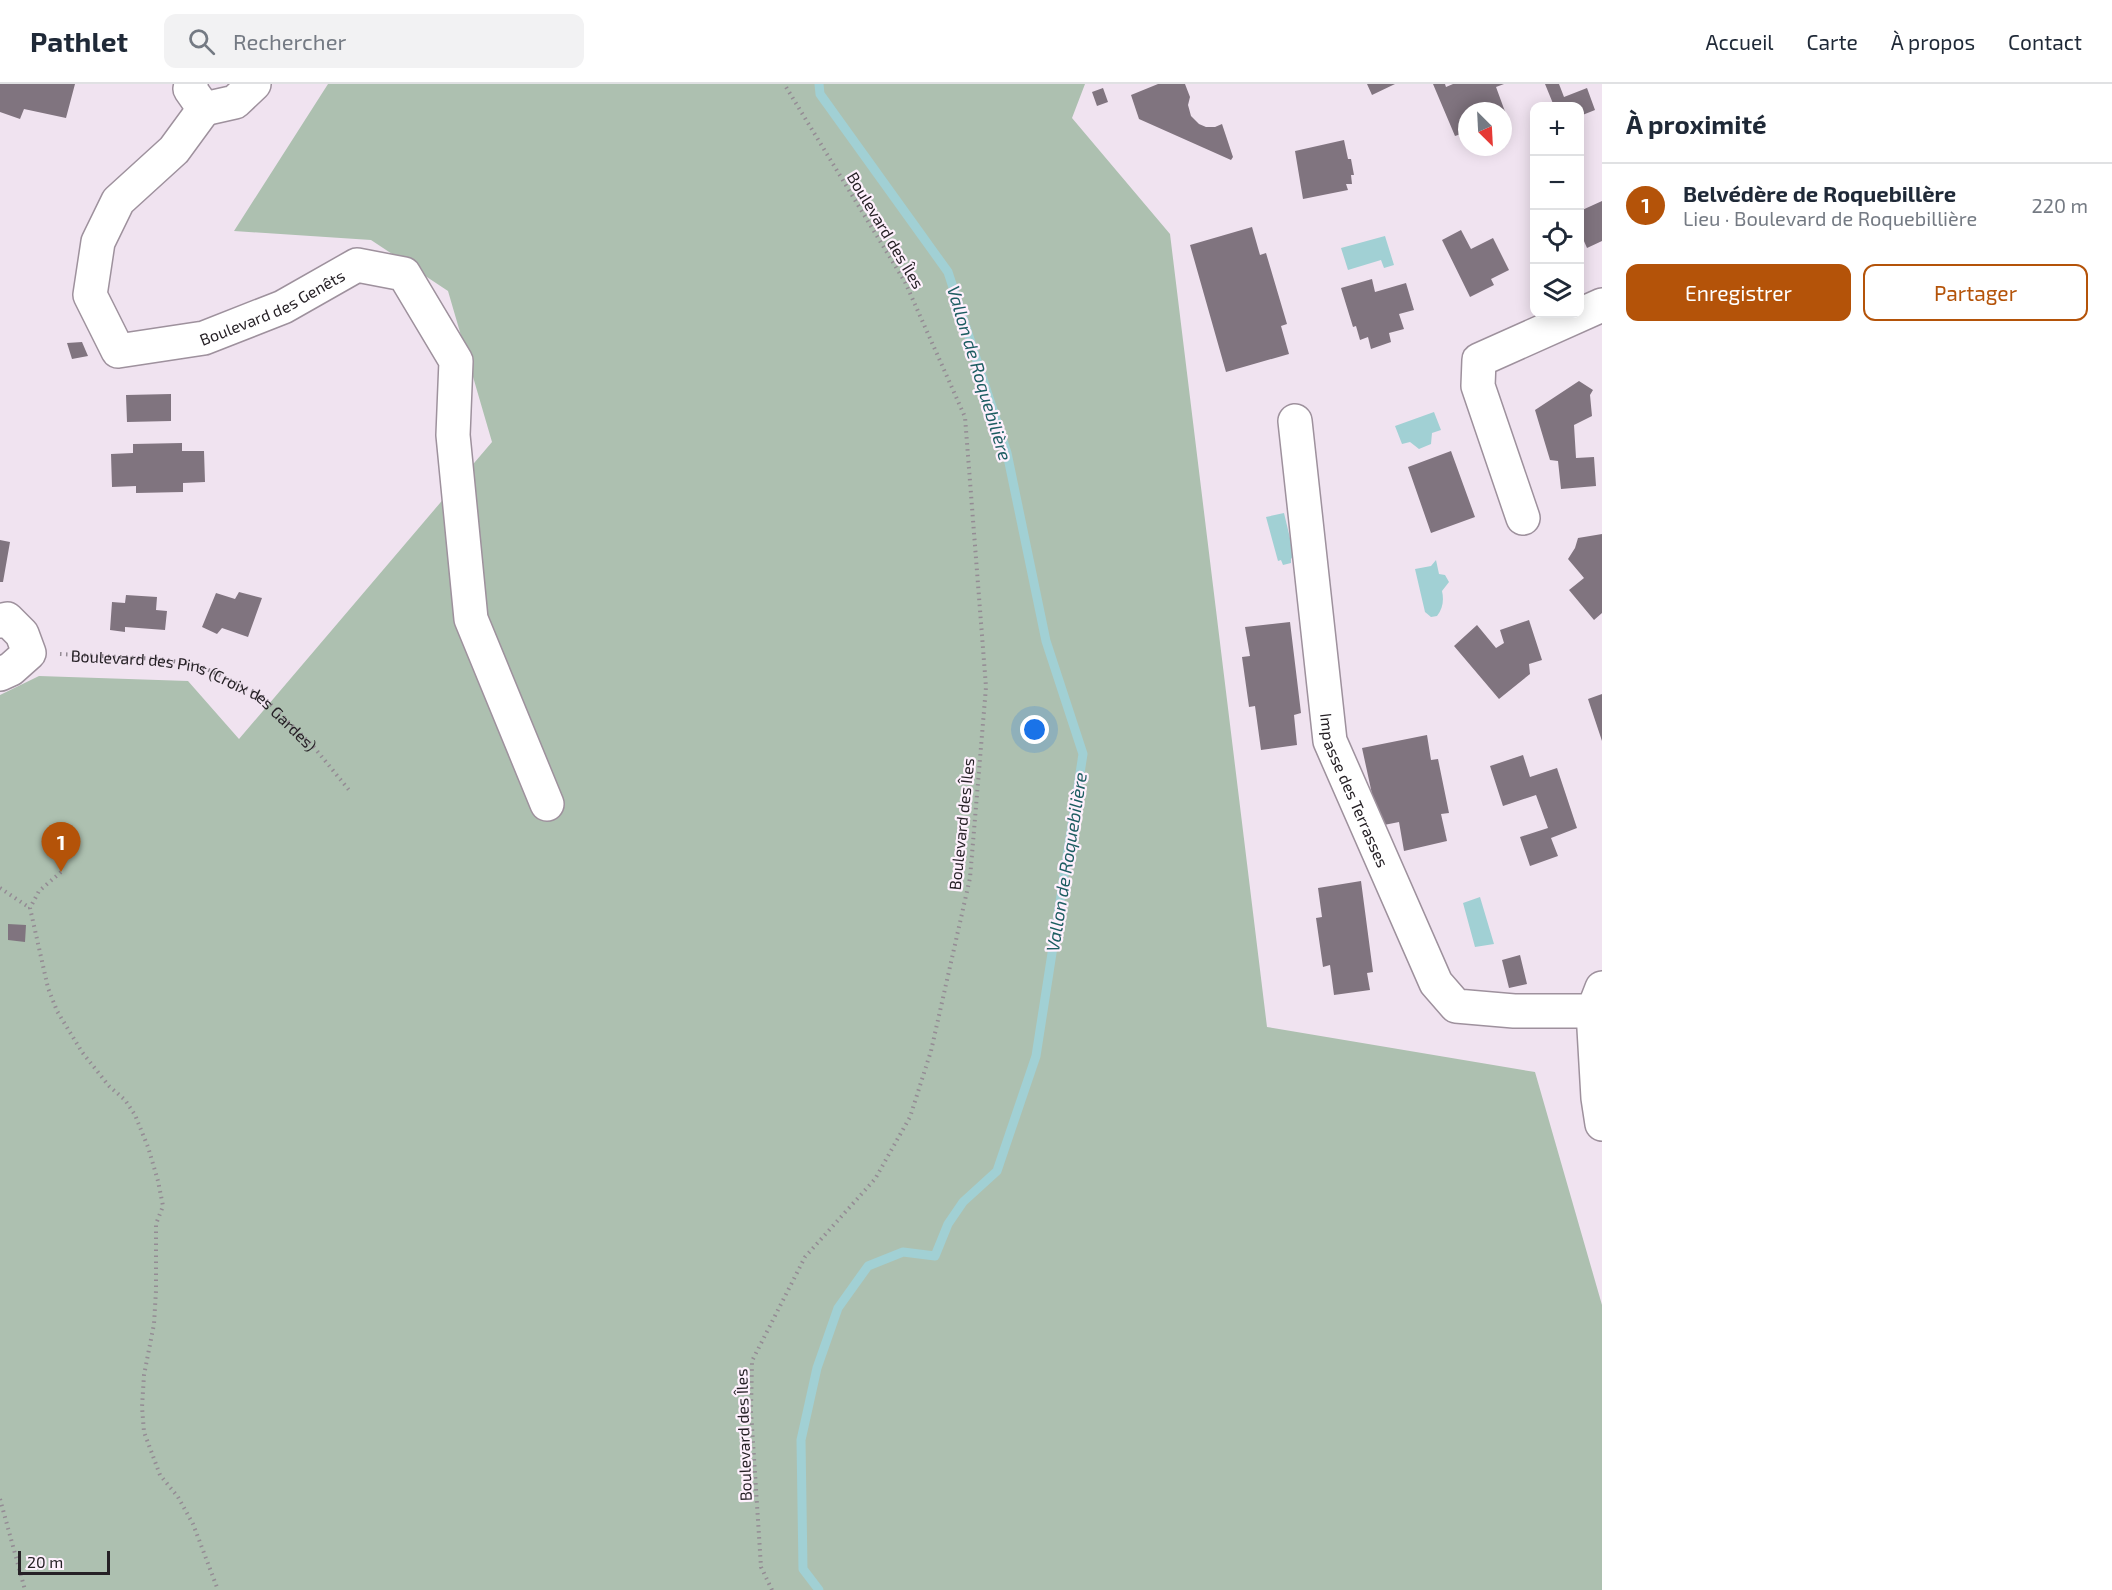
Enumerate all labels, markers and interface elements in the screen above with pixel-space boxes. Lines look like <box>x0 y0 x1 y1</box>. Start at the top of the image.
search box <box>164 14 584 68</box>
text: Pathlet <box>30 24 128 58</box>
icon: search <box>185 25 218 58</box>
text: Rechercher <box>233 28 346 54</box>
text: Accueil <box>1705 29 1774 54</box>
text: Carte <box>1807 29 1858 54</box>
text: À propos <box>1891 29 1975 54</box>
text: Contact <box>2008 29 2082 54</box>
north arrow <box>1458 102 1512 156</box>
map controls <box>1530 102 1584 318</box>
button: + <box>1530 102 1584 156</box>
text: À proximité <box>1626 108 1767 139</box>
button: − <box>1530 156 1584 210</box>
street label: Boulevard des Îles <box>844 168 928 292</box>
text: Belvédère de Roquebillère <box>1683 180 1956 206</box>
text: 1 <box>1641 193 1650 217</box>
text: 220 m <box>2031 193 2088 217</box>
text: Lieu · Boulevard de Roquebillière <box>1683 206 1977 230</box>
button: locate <box>1530 210 1584 264</box>
button: layers <box>1530 264 1584 318</box>
button: Enregistrer <box>1626 264 1851 321</box>
button: Partager <box>1863 264 2088 321</box>
street label: Boulevard des Genêts <box>197 265 347 348</box>
water label: Vallon de Roquebilière <box>943 283 1017 463</box>
street label: Boulevard des Pins (Croix des Gardes) <box>70 645 321 754</box>
street label: Impasse des Terrasses <box>1317 712 1393 870</box>
your location <box>1020 715 1049 744</box>
street label: Boulevard des Îles <box>945 757 977 891</box>
water label: Vallon de Roquebilière <box>1041 770 1091 953</box>
pin: 1 <box>42 822 80 872</box>
street label: Boulevard des Îles <box>731 1368 755 1502</box>
scale bar <box>18 1548 110 1576</box>
text: 20 m <box>27 1552 63 1571</box>

